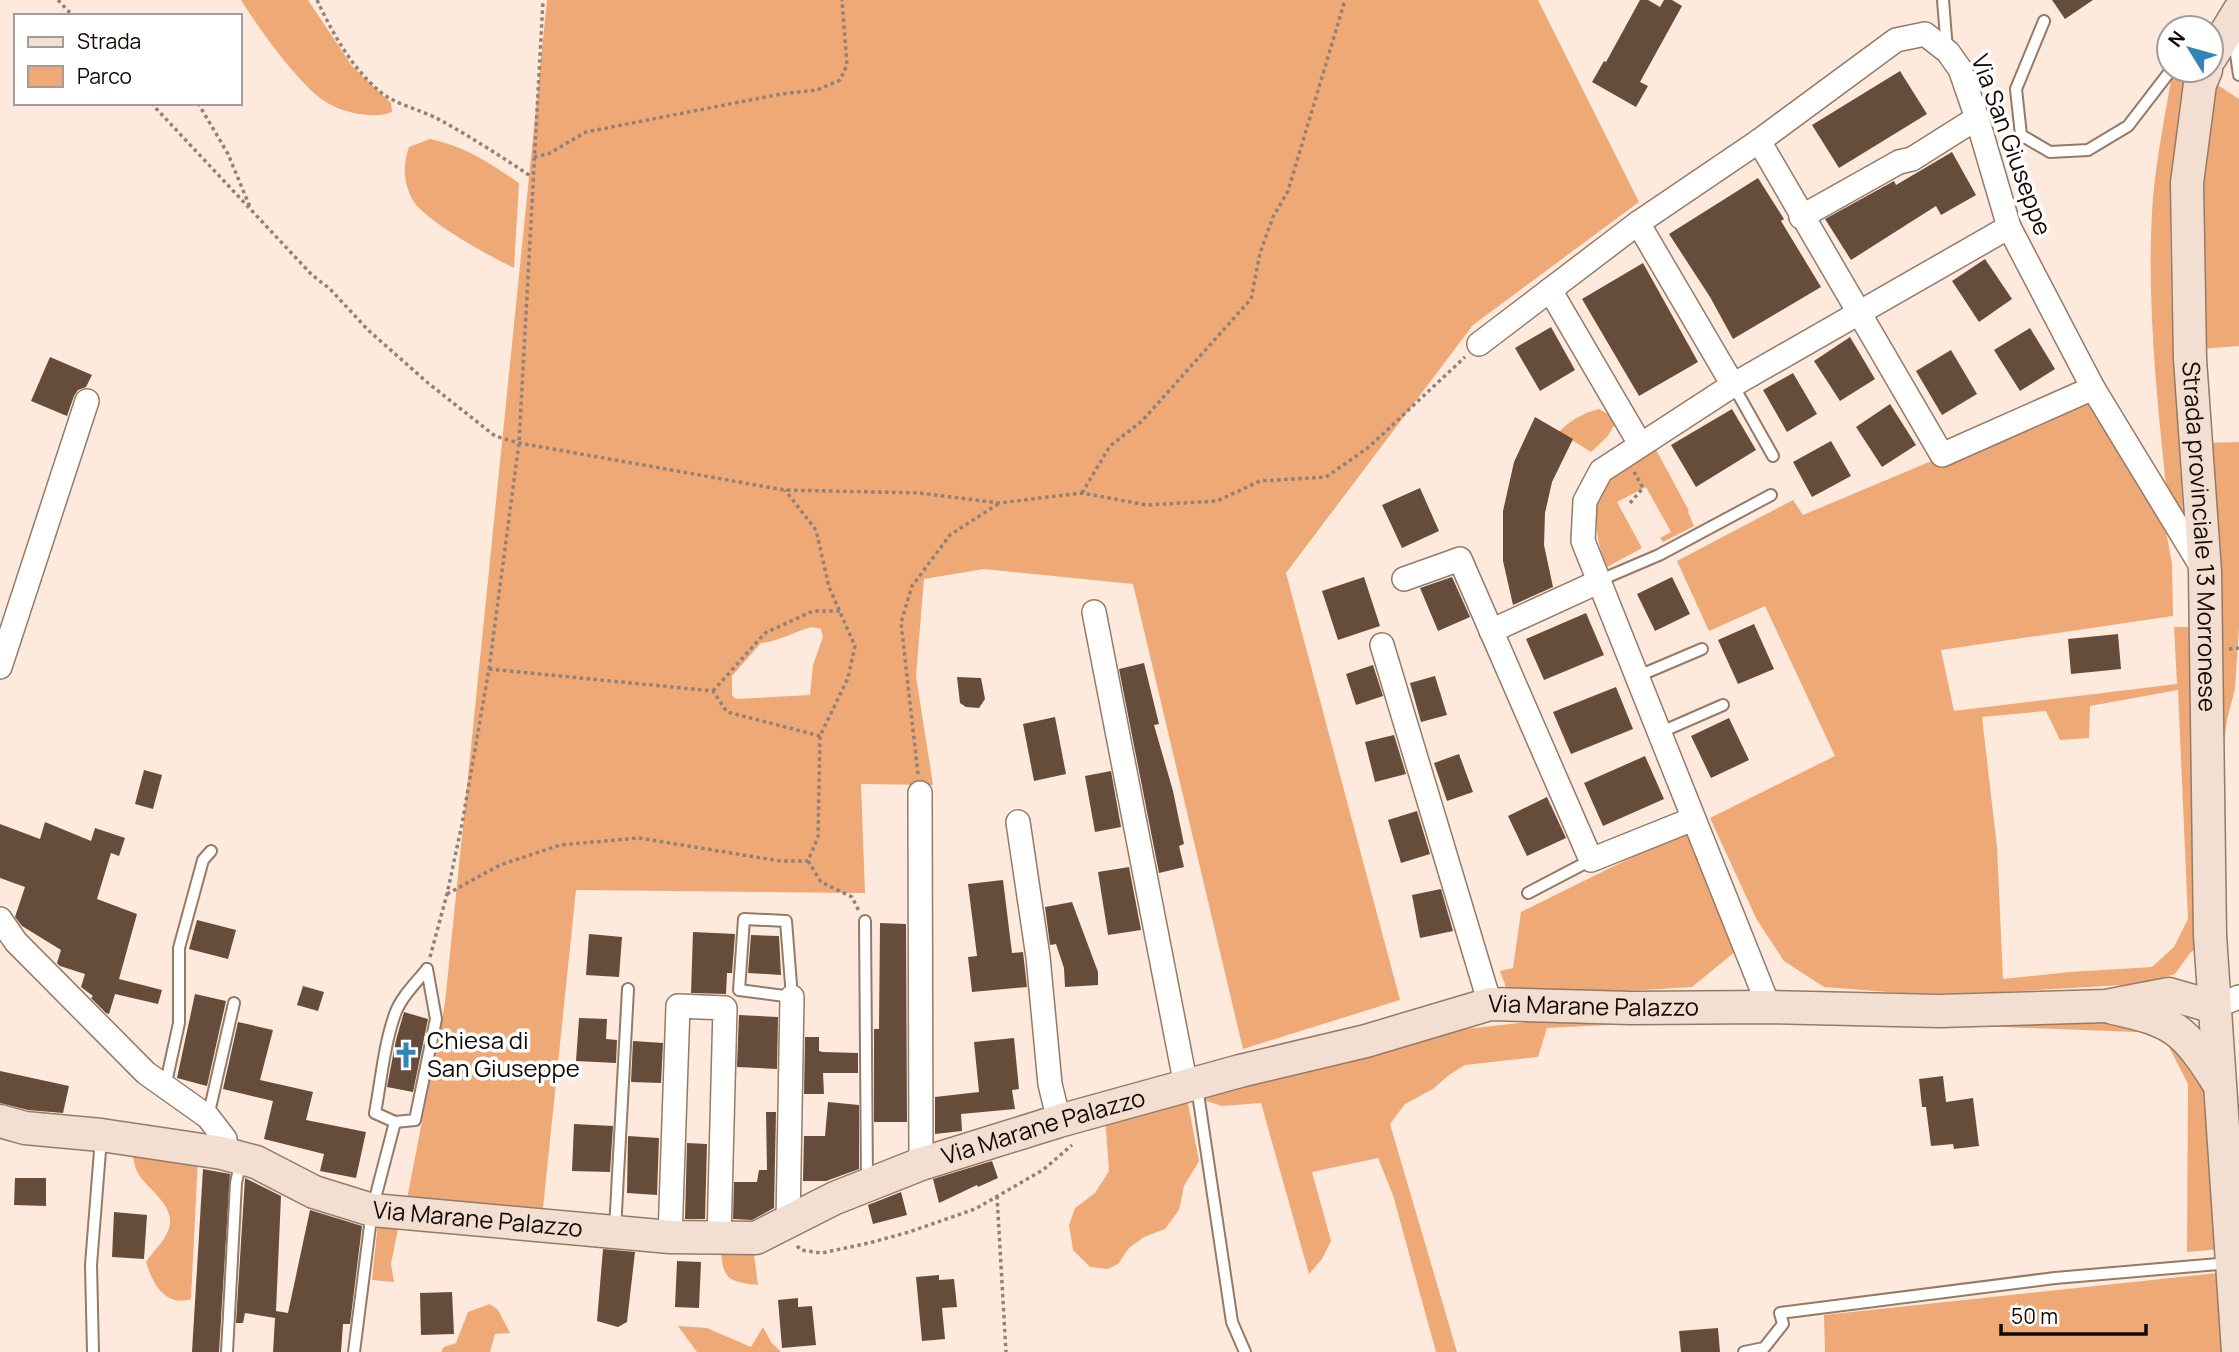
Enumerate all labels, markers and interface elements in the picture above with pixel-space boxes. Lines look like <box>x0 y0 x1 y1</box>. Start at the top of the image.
legend <box>14 14 242 105</box>
north arrow <box>2155 14 2225 84</box>
text: N <box>2162 25 2191 52</box>
text: Strada <box>77 27 141 55</box>
street label: Via San Giuseppe <box>1964 49 2060 240</box>
text: Parco <box>77 62 132 90</box>
street label: Strada provinciale 13 Morronese <box>2175 360 2225 712</box>
street label: Via Marane Palazzo <box>1488 986 1699 1023</box>
place label: Chiesa di San Giuseppe <box>427 1023 580 1084</box>
church icon: Chiesa di San Giuseppe <box>391 1040 421 1070</box>
street label: Via Marane Palazzo <box>937 1080 1149 1172</box>
street label: Via Marane Palazzo <box>371 1192 584 1244</box>
scale bar <box>2001 1292 2146 1336</box>
text: 50 m <box>2011 1302 2058 1330</box>

